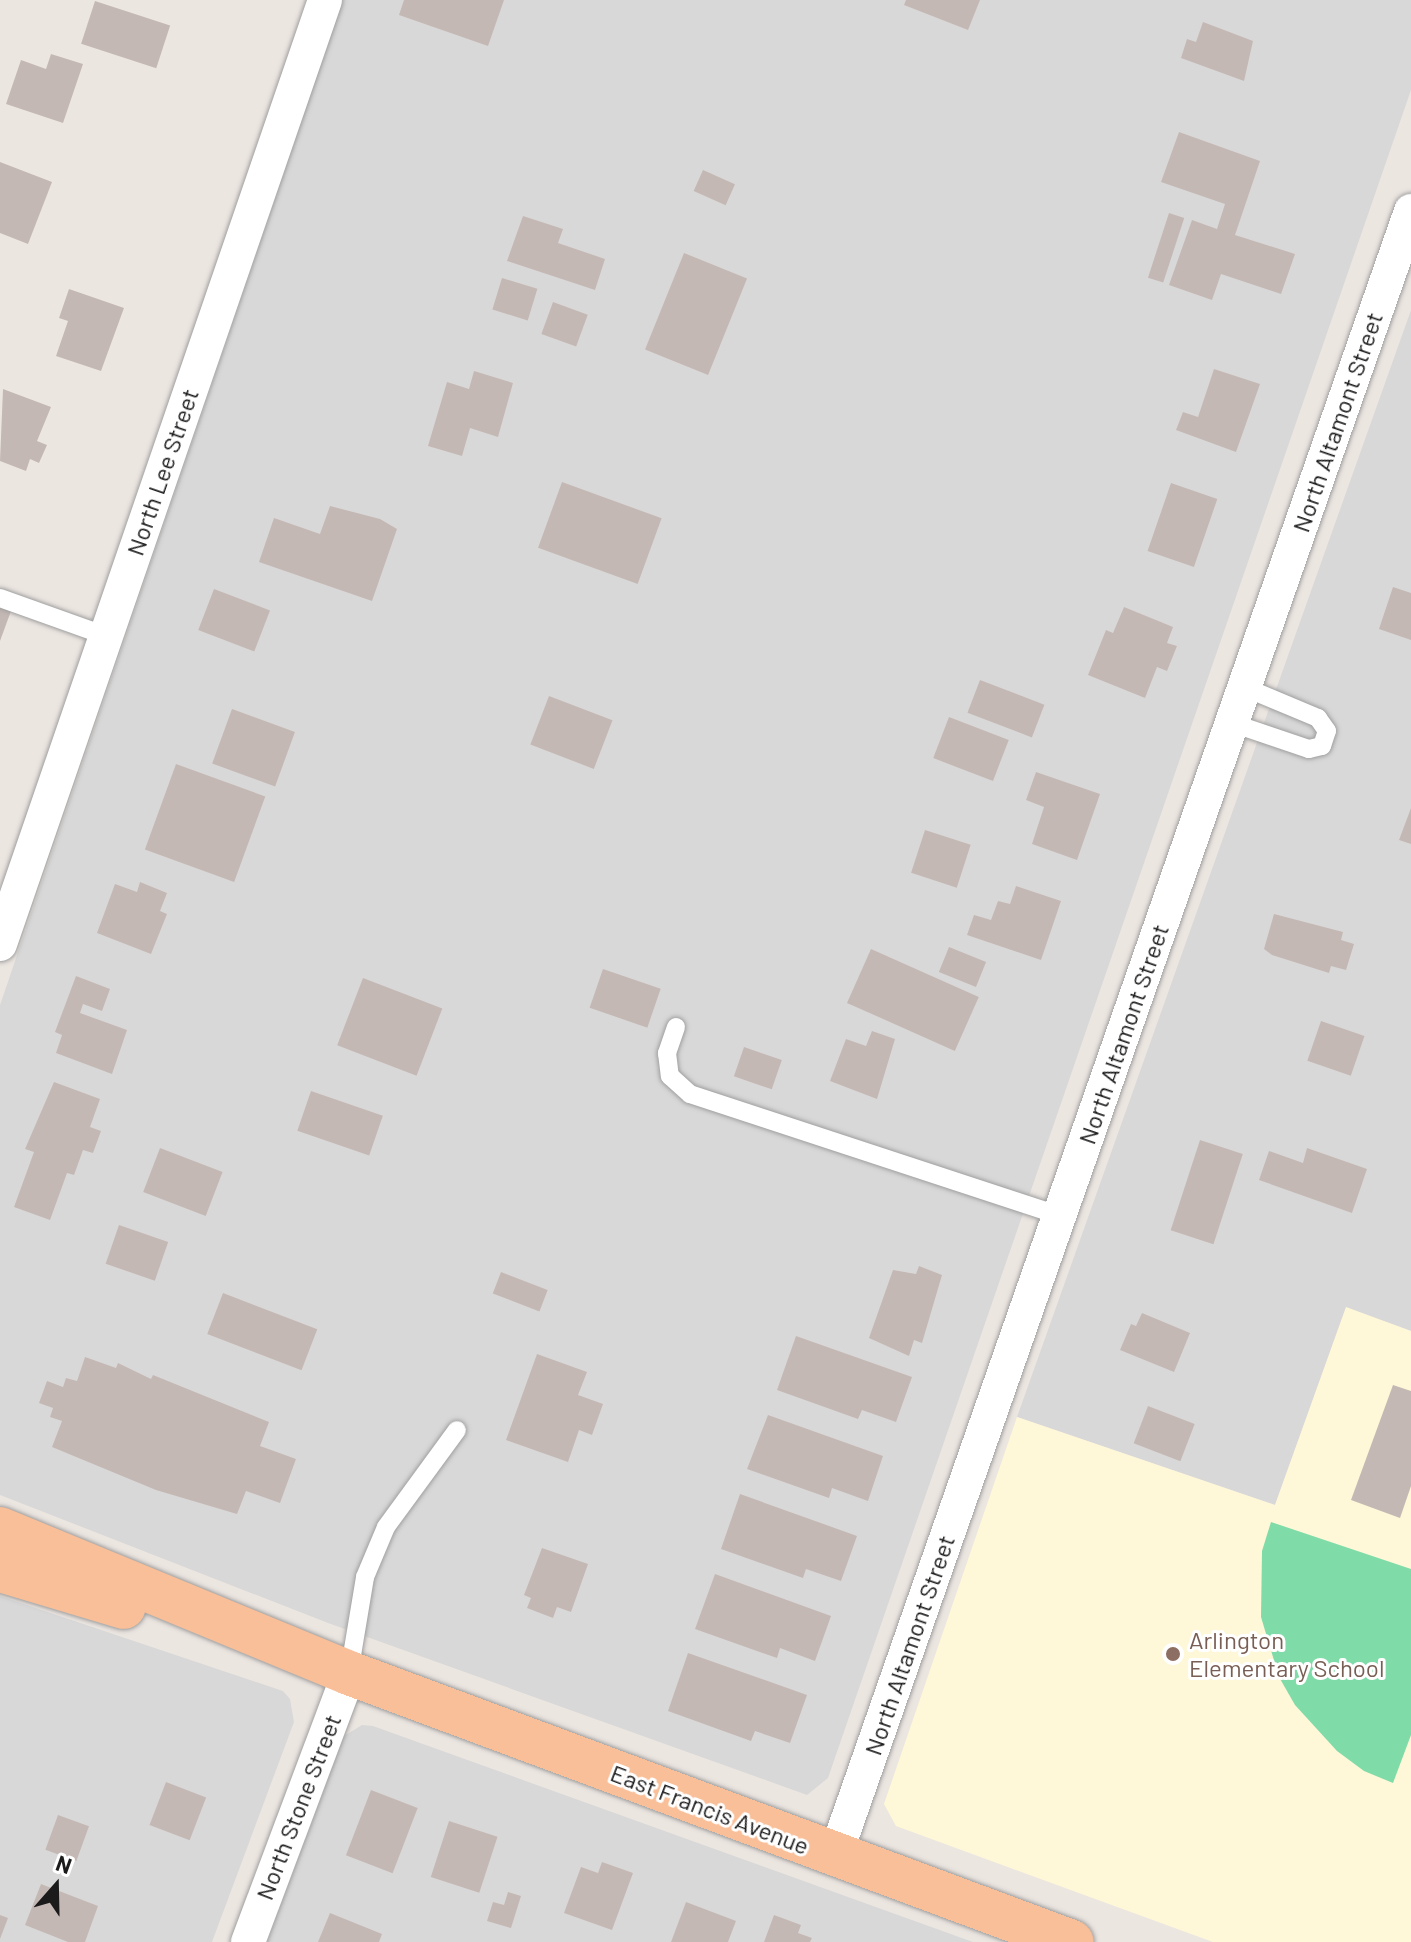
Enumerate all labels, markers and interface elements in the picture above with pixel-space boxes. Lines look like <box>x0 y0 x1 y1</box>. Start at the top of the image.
street label: North Altamont Street <box>1286 308 1388 536</box>
street label: North Lee Street <box>120 385 204 559</box>
street label: North Altamont Street <box>1072 920 1174 1148</box>
street label: North Altamont Street <box>858 1531 960 1759</box>
place label: Arlington Elementary School <box>1189 1626 1384 1682</box>
marker: Arlington Elementary School <box>1164 1645 1182 1663</box>
street label: North Stone Street <box>249 1710 347 1904</box>
street label: East Francis Avenue <box>607 1758 813 1860</box>
north arrow <box>16 1846 96 1926</box>
text: N <box>53 1849 76 1878</box>

